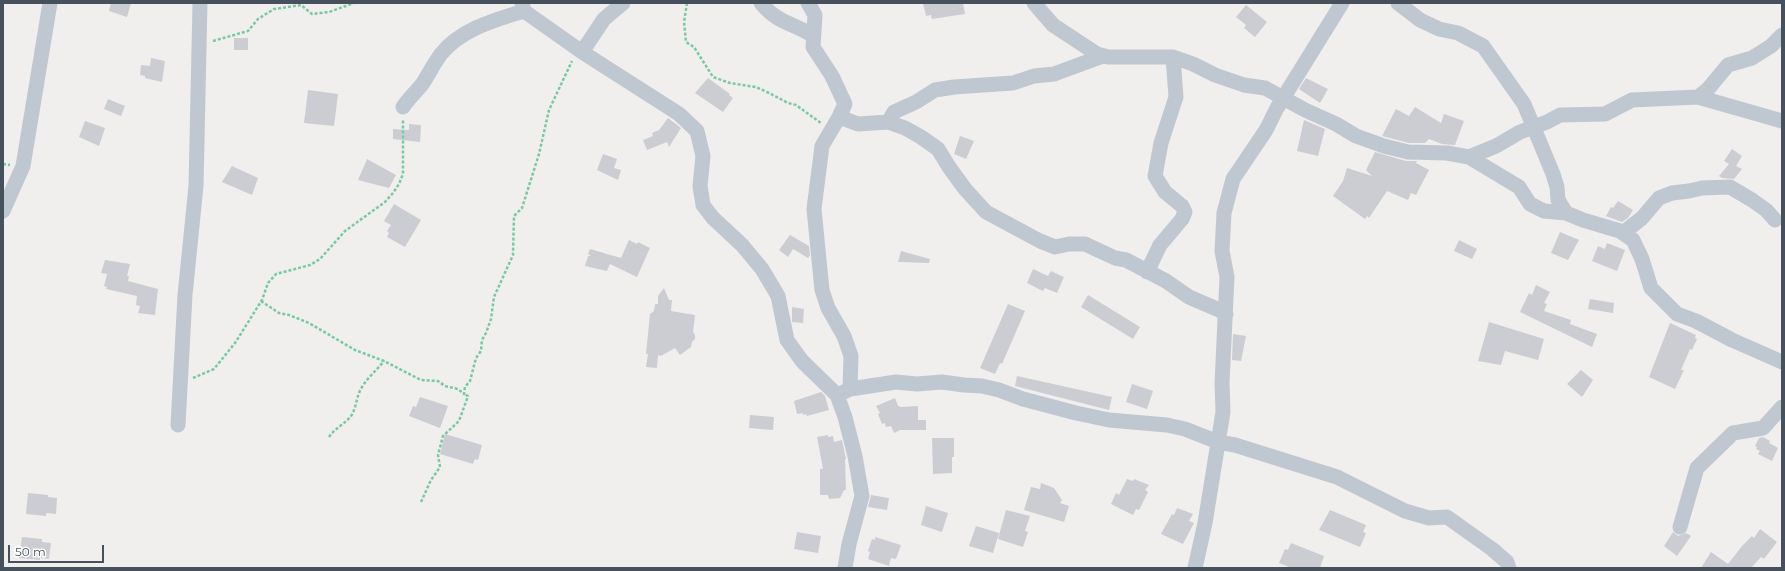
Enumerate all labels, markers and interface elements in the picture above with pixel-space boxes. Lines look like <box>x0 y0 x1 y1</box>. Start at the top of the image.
scale bar <box>10 537 106 563</box>
text: 50 m <box>15 544 46 559</box>

